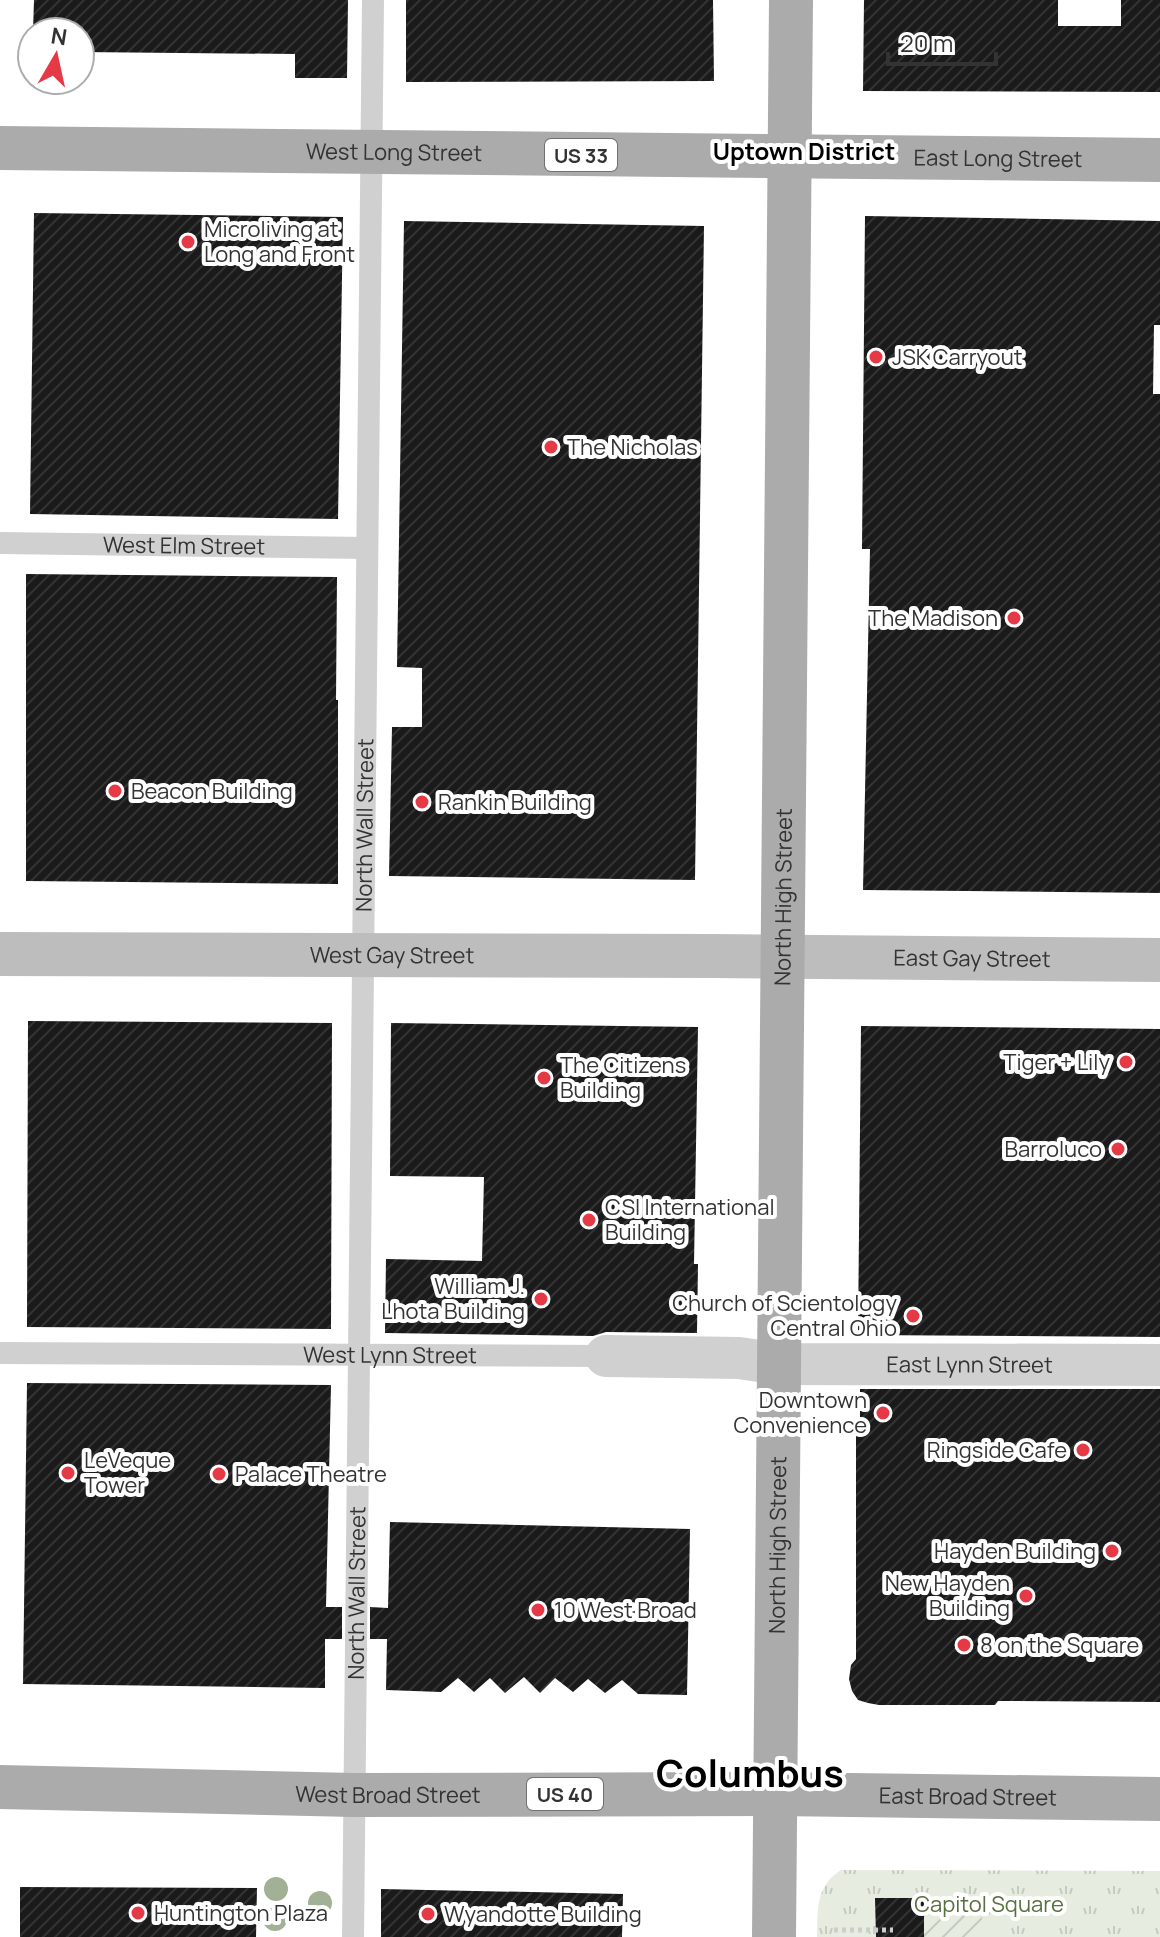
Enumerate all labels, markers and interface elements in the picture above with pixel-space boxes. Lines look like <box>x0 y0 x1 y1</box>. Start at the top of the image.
north arrow <box>16 16 96 96</box>
scale bar <box>888 16 996 66</box>
text: N <box>49 20 69 52</box>
text: 20 m <box>900 26 953 59</box>
district label: Uptown District <box>713 134 895 167</box>
street label: West Long Street <box>306 136 482 168</box>
road number: US 33 <box>545 139 617 171</box>
street label: East Long Street <box>913 142 1083 174</box>
place label: Microliving at Long and Front <box>204 214 355 269</box>
marker: Microliving at Long and Front <box>179 233 197 251</box>
place label: JSK Carryout <box>892 342 1023 372</box>
marker: JSK Carryout <box>867 348 885 366</box>
place label: The Nicholas <box>567 432 698 462</box>
marker: The Nicholas <box>542 438 560 456</box>
street label: West Elm Street <box>103 529 266 562</box>
place label: The Madison <box>868 603 998 633</box>
marker: The Madison <box>1005 609 1023 627</box>
street label: North Wall Street <box>349 738 380 912</box>
place label: Beacon Building <box>131 776 293 806</box>
marker: Beacon Building <box>106 782 124 800</box>
place label: Rankin Building <box>438 787 592 817</box>
marker: Rankin Building <box>413 793 431 811</box>
street label: North High Street <box>767 808 799 986</box>
street label: West Gay Street <box>310 940 475 970</box>
street label: East Gay Street <box>893 943 1051 974</box>
place label: Tiger + Lily <box>1003 1047 1110 1077</box>
place label: The Citizens Building <box>560 1050 686 1105</box>
marker: Tiger + Lily <box>1117 1053 1135 1071</box>
marker: The Citizens Building <box>535 1069 553 1087</box>
place label: Barroluco <box>1005 1134 1102 1164</box>
marker: Barroluco <box>1109 1140 1127 1158</box>
place label: CSI International Building <box>605 1192 775 1247</box>
marker: CSI International Building <box>580 1211 598 1229</box>
place label: William J. Lhota Building <box>381 1271 525 1326</box>
place label: Church of Scientology Central Ohio <box>672 1288 897 1343</box>
marker: William J. Lhota Building <box>532 1290 550 1308</box>
marker: Church of Scientology Central Ohio <box>904 1307 922 1325</box>
street label: West Lynn Street <box>303 1340 477 1370</box>
street label: East Lynn Street <box>886 1349 1053 1380</box>
place label: Downtown Convenience <box>733 1385 867 1440</box>
marker: Downtown Convenience <box>874 1404 892 1422</box>
place label: Ringside Cafe <box>927 1435 1067 1465</box>
marker: Ringside Cafe <box>1074 1441 1092 1459</box>
place label: LeVeque Tower <box>84 1445 171 1500</box>
street label: North High Street <box>762 1456 793 1634</box>
place label: Palace Theatre <box>235 1459 387 1489</box>
marker: LeVeque Tower <box>59 1464 77 1482</box>
marker: Palace Theatre <box>210 1465 228 1483</box>
street label: North Wall Street <box>341 1506 372 1680</box>
place label: Hayden Building <box>934 1536 1096 1566</box>
marker: Hayden Building <box>1103 1542 1121 1560</box>
place label: New Hayden Building <box>885 1568 1010 1623</box>
marker: New Hayden Building <box>1017 1587 1035 1605</box>
place label: 10 West Broad <box>554 1595 697 1625</box>
marker: 10 West Broad <box>529 1601 547 1619</box>
place label: 8 on the Square <box>980 1630 1139 1660</box>
marker: 8 on the Square <box>955 1636 973 1654</box>
district label: Columbus <box>656 1746 844 1798</box>
road number: US 40 <box>527 1778 603 1810</box>
street label: West Broad Street <box>295 1779 481 1810</box>
street label: East Broad Street <box>879 1780 1057 1813</box>
park label: Capitol Square <box>914 1889 1064 1919</box>
place label: Huntington Plaza <box>154 1898 328 1928</box>
place label: Wyandotte Building <box>444 1899 642 1929</box>
marker: Huntington Plaza <box>129 1904 147 1922</box>
marker: Wyandotte Building <box>419 1905 437 1923</box>

